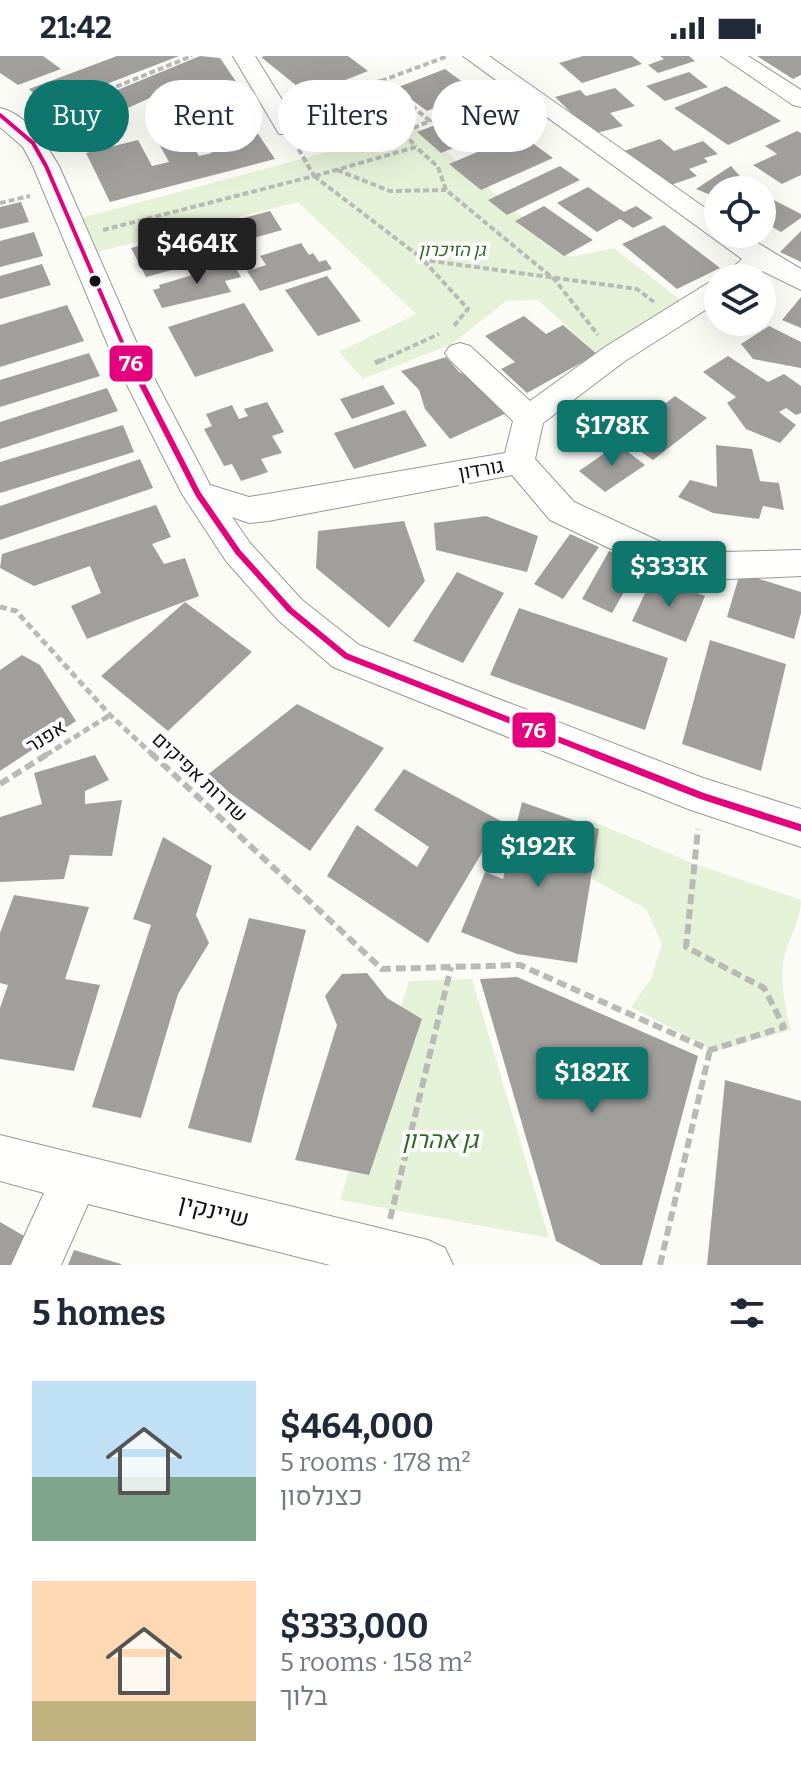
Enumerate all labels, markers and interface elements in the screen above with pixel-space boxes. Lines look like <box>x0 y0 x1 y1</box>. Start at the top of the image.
text: 21:42 <box>40 10 112 46</box>
chip: Buy <box>24 80 129 152</box>
chip: Rent <box>145 80 262 152</box>
chip: Filters <box>278 80 416 152</box>
chip: New <box>432 80 547 152</box>
map controls <box>704 176 776 336</box>
button: locate <box>704 176 776 248</box>
pin: $464K <box>141 218 253 286</box>
text: $464K <box>156 228 238 259</box>
park label: גן הזיכרון <box>419 239 487 261</box>
button: layers <box>704 264 776 336</box>
unlabelled marker <box>87 273 103 289</box>
line badge: 76 <box>108 344 154 383</box>
text: 76 <box>119 350 143 377</box>
pin: $178K <box>556 400 668 468</box>
text: $178K <box>575 410 649 441</box>
street label: גורדון <box>456 453 506 485</box>
pin: $333K <box>613 541 725 609</box>
text: $333K <box>630 551 708 582</box>
line badge: 76 <box>511 711 557 749</box>
street label: אפנר <box>22 715 70 757</box>
text: 76 <box>522 717 546 744</box>
street label: שדרות אפיקים <box>148 727 252 827</box>
pin: $192K <box>482 821 594 889</box>
text: $192K <box>500 831 576 862</box>
pin: $182K <box>536 1047 648 1115</box>
text: $182K <box>554 1057 630 1088</box>
park label: גן אהרון <box>402 1126 480 1154</box>
street label: שיינקין <box>176 1189 252 1233</box>
icon: filters <box>725 1291 769 1335</box>
text: 5 homes <box>32 1293 166 1334</box>
text: $464,000 <box>280 1406 434 1447</box>
icon: home <box>96 1413 192 1509</box>
text: 5 rooms · 178 m² <box>280 1447 471 1478</box>
text: כצנלסון <box>280 1481 363 1512</box>
text: $333,000 <box>280 1606 429 1647</box>
icon: home <box>96 1613 192 1709</box>
text: 5 rooms · 158 m² <box>280 1647 472 1678</box>
text: בלוך <box>280 1681 328 1712</box>

